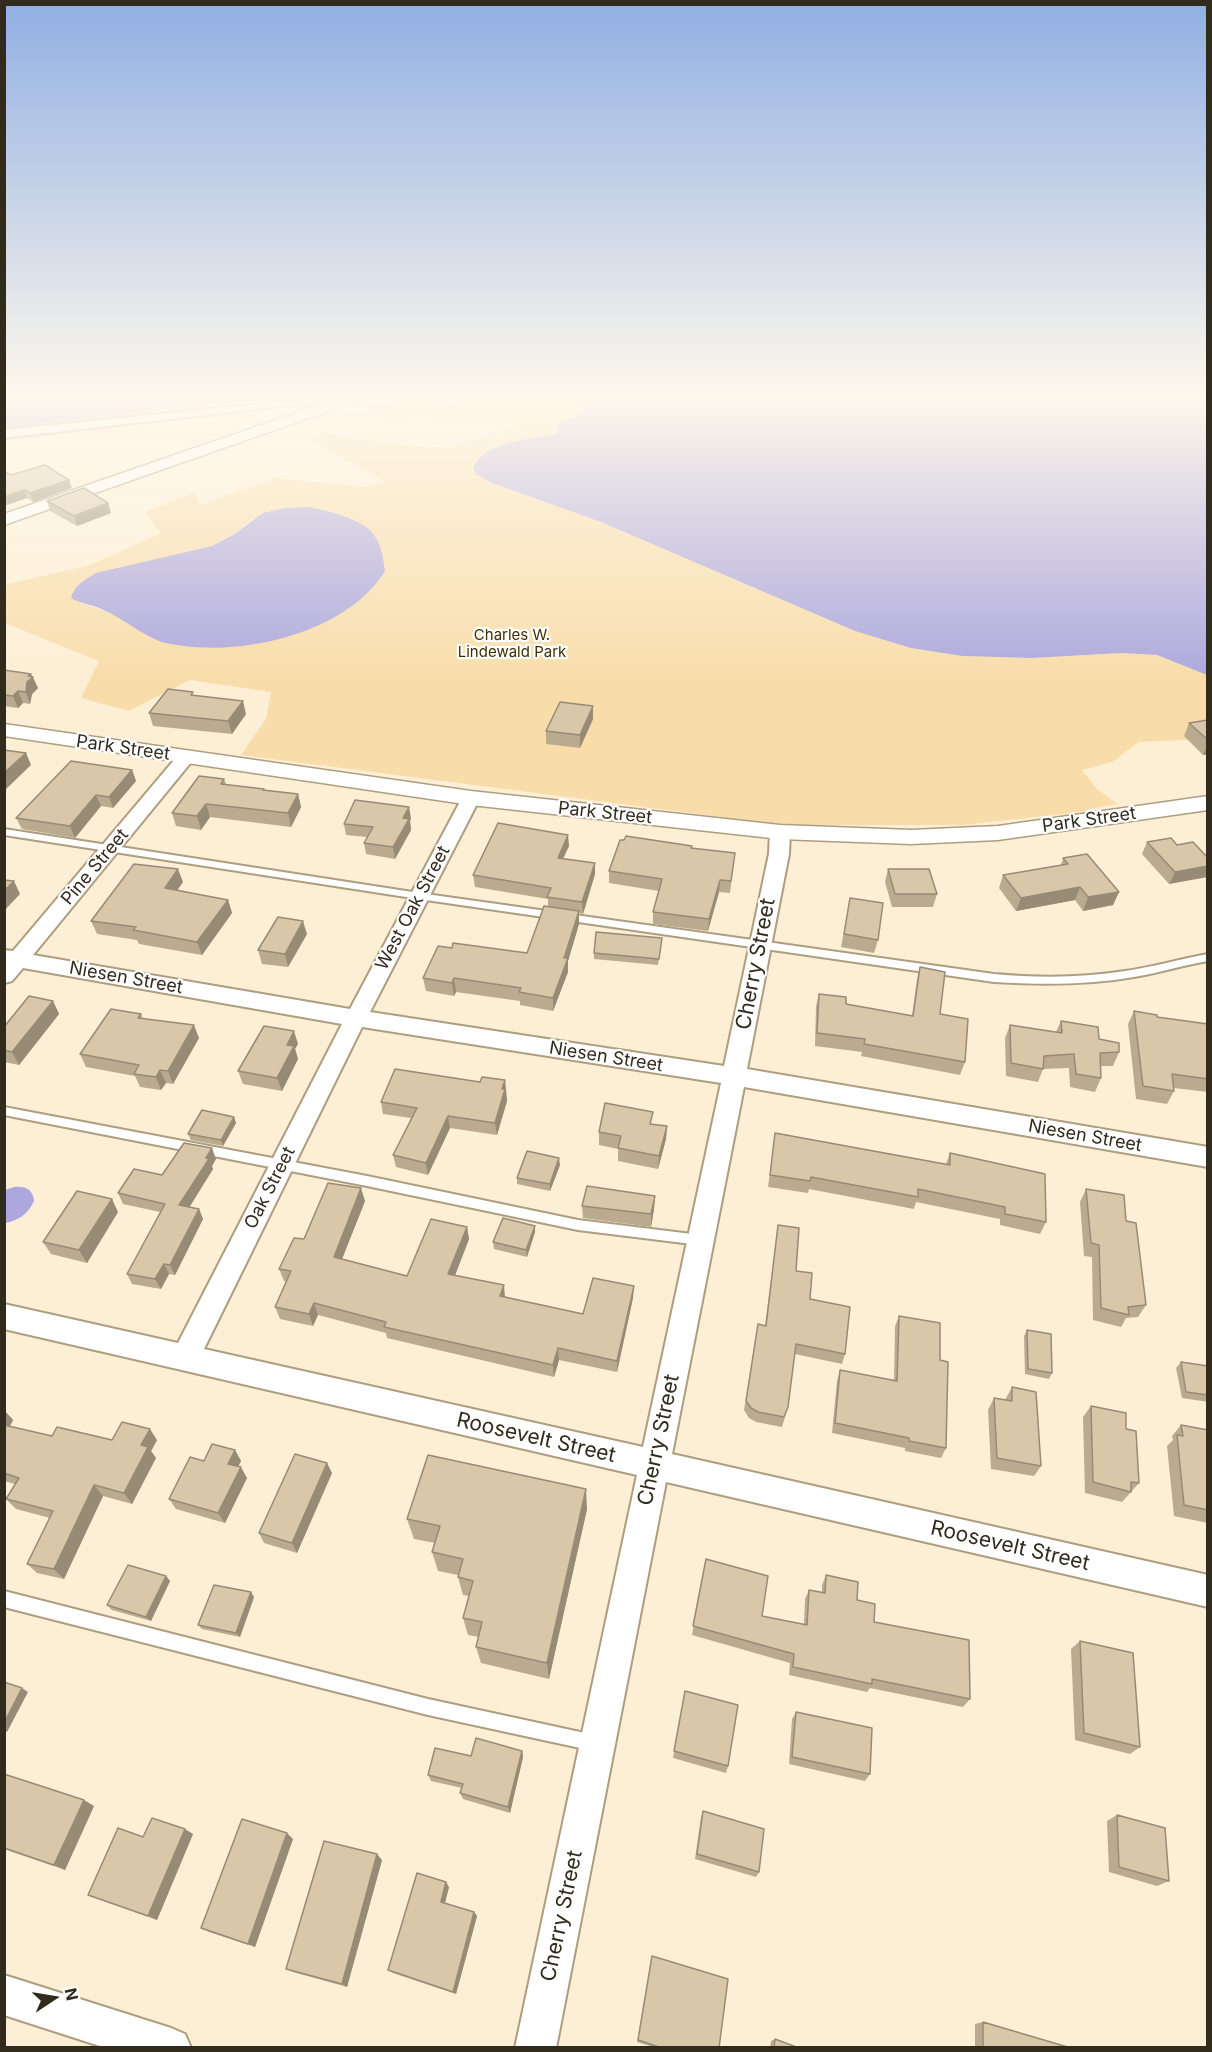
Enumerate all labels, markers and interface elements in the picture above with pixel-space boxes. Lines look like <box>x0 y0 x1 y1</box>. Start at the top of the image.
park label: Charles W. Lindewald Park <box>458 626 566 661</box>
street label: Park Street <box>75 731 171 765</box>
street label: Park Street <box>557 797 653 829</box>
street label: Park Street <box>1041 803 1137 837</box>
street label: Pine Street <box>57 824 133 910</box>
street label: West Oak Street <box>371 842 455 974</box>
street label: Cherry Street <box>731 896 781 1032</box>
street label: Niesen Street <box>68 957 184 999</box>
street label: Niesen Street <box>548 1037 664 1077</box>
street label: Niesen Street <box>1027 1115 1143 1157</box>
street label: Oak Street <box>240 1143 300 1233</box>
street label: Cherry Street <box>633 1372 685 1508</box>
street label: Roosevelt Street <box>454 1407 618 1469</box>
street label: Roosevelt Street <box>928 1515 1092 1577</box>
street label: Cherry Street <box>536 1848 588 1984</box>
north arrow <box>24 1968 84 2028</box>
text: N <box>61 1986 83 2002</box>

